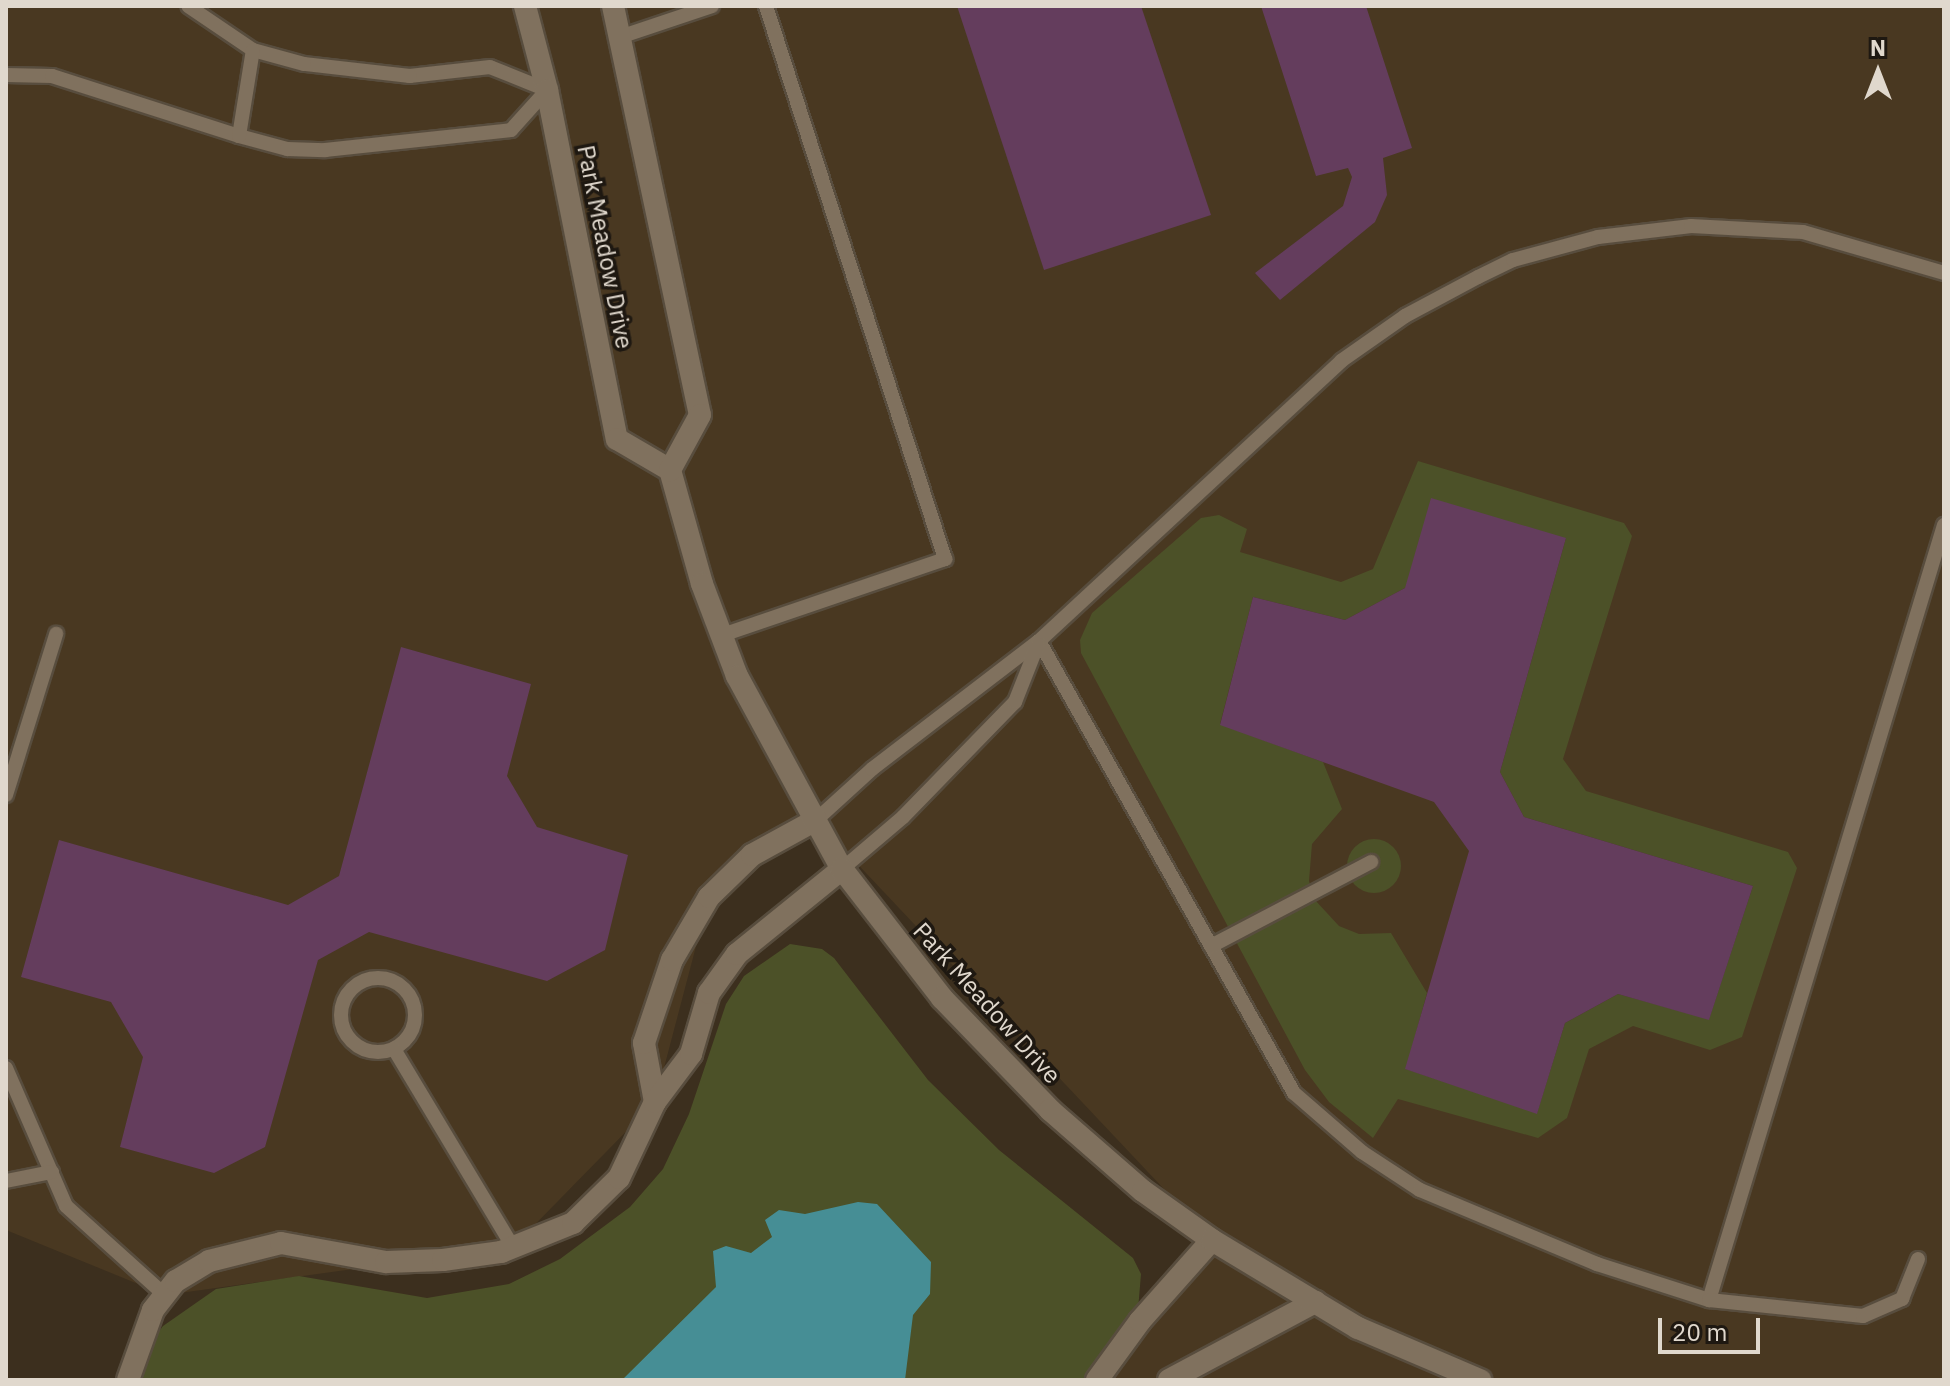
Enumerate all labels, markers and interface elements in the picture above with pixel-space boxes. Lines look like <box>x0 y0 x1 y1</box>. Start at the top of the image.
north arrow <box>1838 32 1918 112</box>
text: N <box>1870 33 1886 62</box>
street label: Park Meadow Drive <box>571 143 639 351</box>
street label: Park Meadow Drive <box>907 917 1067 1089</box>
scale bar <box>1662 1302 1764 1352</box>
text: 20 m <box>1672 1316 1727 1348</box>

